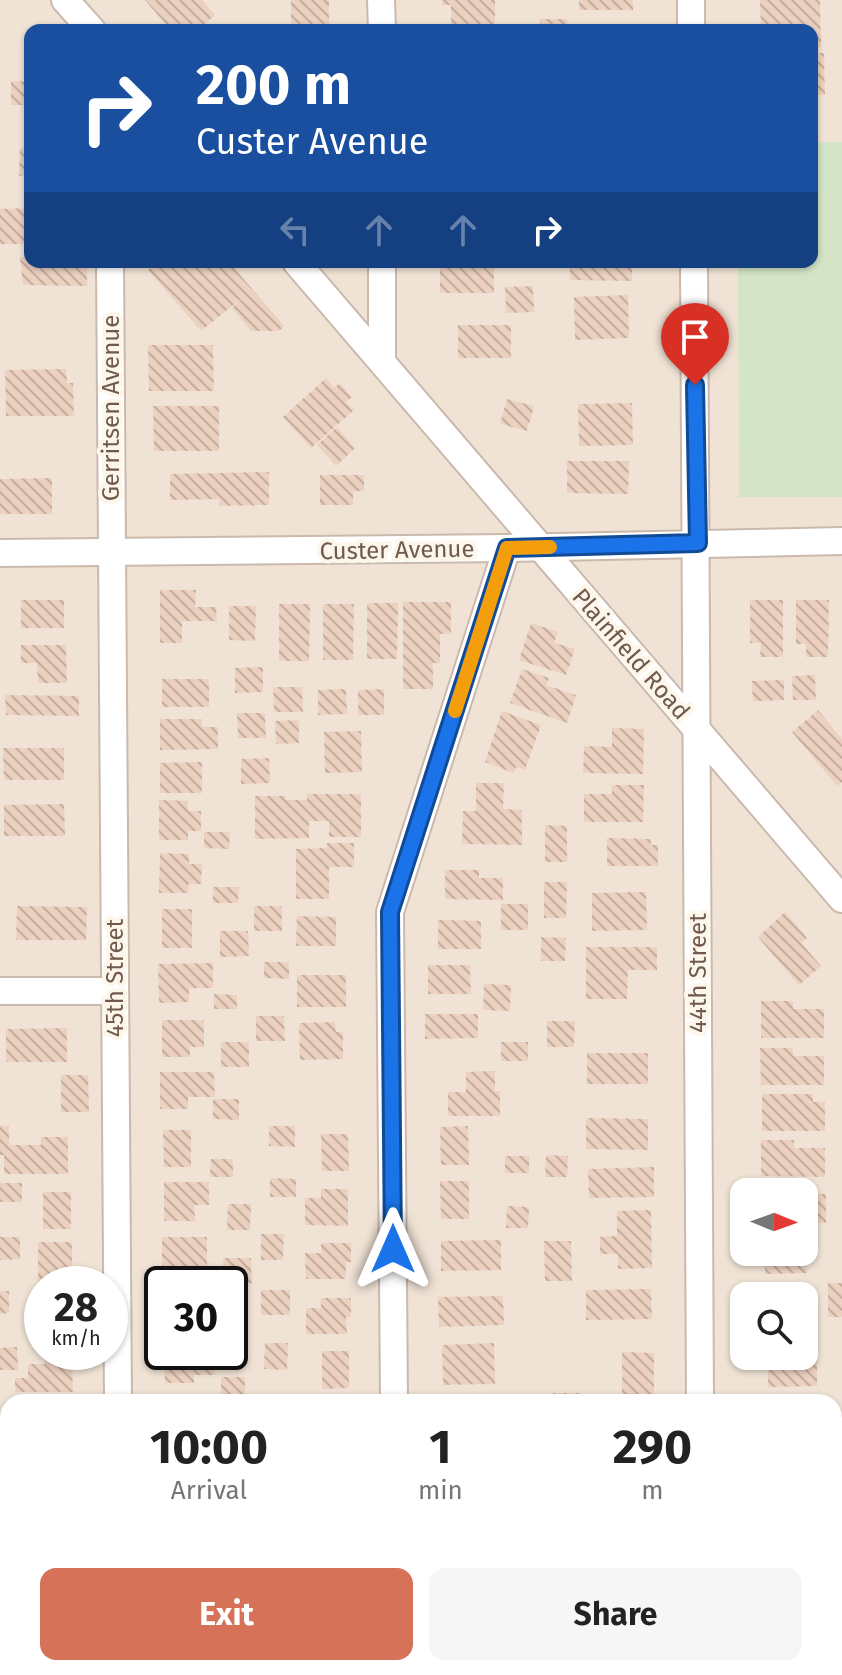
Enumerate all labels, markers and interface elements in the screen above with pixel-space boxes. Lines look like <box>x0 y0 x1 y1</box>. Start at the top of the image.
text: 200 m <box>196 52 351 119</box>
icon: right <box>64 56 168 160</box>
text: Custer Avenue <box>196 120 428 164</box>
icon: left <box>273 208 317 252</box>
icon: ahead <box>357 208 401 252</box>
icon: ahead <box>441 208 485 252</box>
icon: right <box>525 208 569 252</box>
pin <box>661 303 729 385</box>
street label: Gerritsen Avenue <box>97 315 125 501</box>
icon: arrive <box>673 315 717 359</box>
street label: Custer Avenue <box>319 535 475 565</box>
street label: Plainfield Road <box>567 583 695 725</box>
street label: 44th Street <box>684 913 712 1033</box>
street label: 45th Street <box>101 918 129 1037</box>
north arrow <box>730 1178 818 1266</box>
map controls <box>730 1178 818 1370</box>
position arrow <box>351 1207 435 1291</box>
speed limit sign: 30 <box>144 1266 248 1370</box>
button: search <box>730 1282 818 1370</box>
text: 28 <box>54 1284 98 1332</box>
text: km/h <box>51 1326 101 1350</box>
text: 10:00 <box>150 1418 268 1476</box>
text: 1 <box>429 1418 451 1476</box>
text: 290 <box>613 1418 692 1476</box>
text: Arrival <box>171 1475 247 1506</box>
text: min <box>418 1475 463 1506</box>
text: m <box>641 1475 664 1506</box>
button: Exit <box>40 1568 413 1660</box>
button: Share <box>429 1568 802 1660</box>

